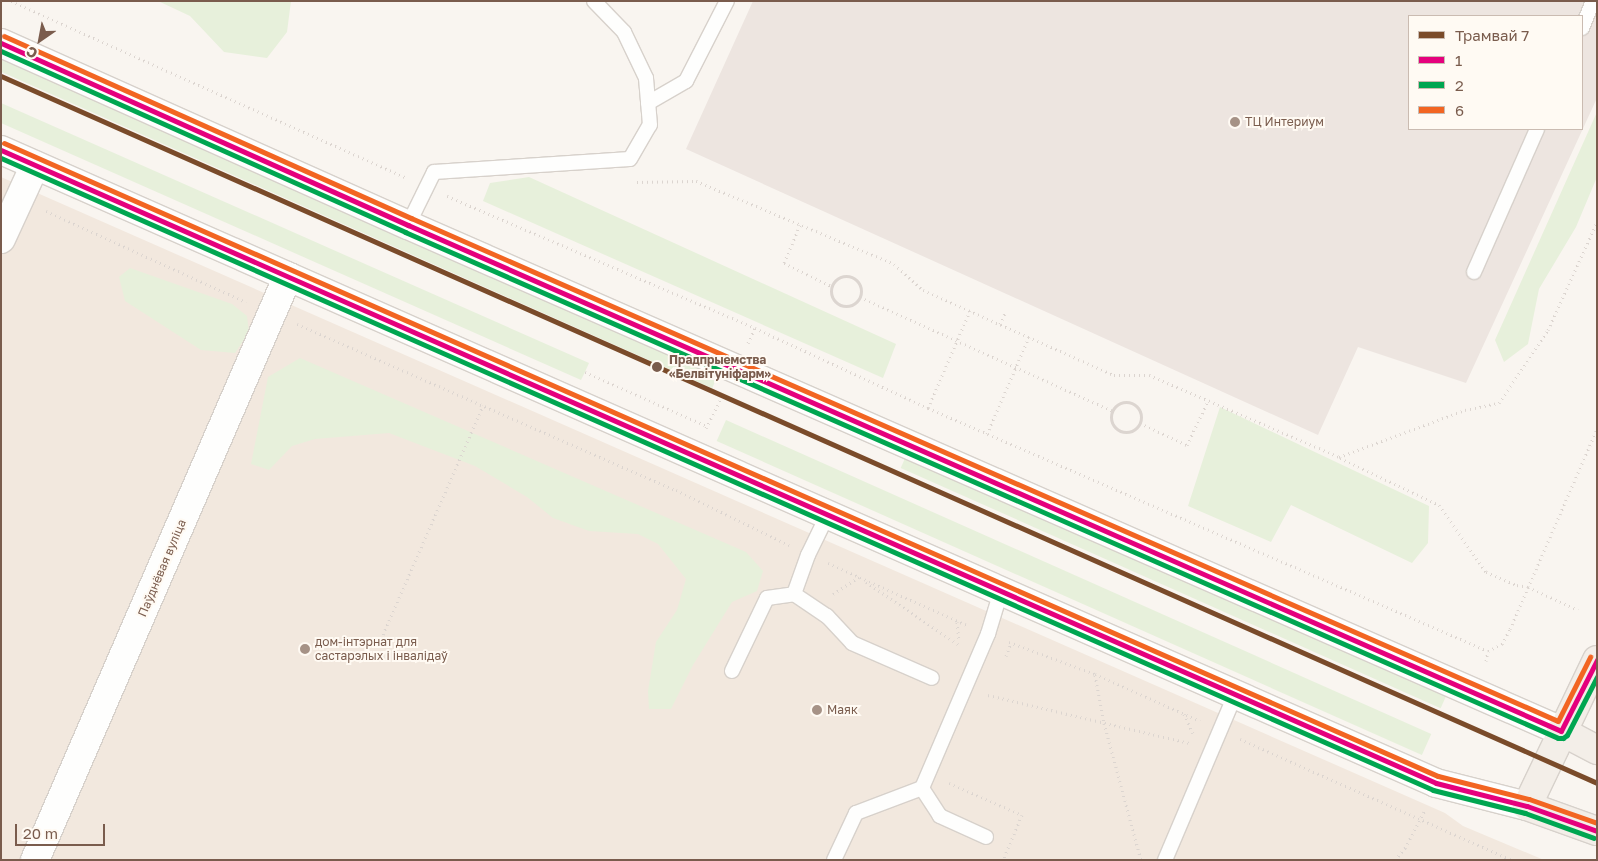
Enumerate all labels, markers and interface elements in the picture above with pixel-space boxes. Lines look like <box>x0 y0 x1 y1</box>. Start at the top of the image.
north arrow <box>15 15 65 65</box>
legend <box>1408 15 1583 130</box>
text: Трамвай 7 <box>1455 26 1529 44</box>
text: С <box>23 43 40 63</box>
text: 1 <box>1455 51 1462 69</box>
text: 2 <box>1455 76 1464 94</box>
text: 6 <box>1455 101 1464 119</box>
place label: ТЦ Интериум <box>1245 115 1324 129</box>
marker: ТЦ Интериум <box>1229 116 1241 128</box>
place label: Прадпрыемства «Белвітуніфарм» <box>669 353 771 381</box>
marker: Прадпрыемства «Белвітуніфарм» <box>649 359 665 375</box>
street label: Паўднёвая вуліца <box>135 517 189 619</box>
place label: дом-інтэрнат для састарэлых і інвалідаў <box>315 635 448 663</box>
marker: дом-інтэрнат для састарэлых і інвалідаў <box>299 643 311 655</box>
place label: Маяк <box>827 703 858 717</box>
marker: Маяк <box>811 704 823 716</box>
scale bar <box>18 814 108 846</box>
text: 20 m <box>23 824 58 842</box>

